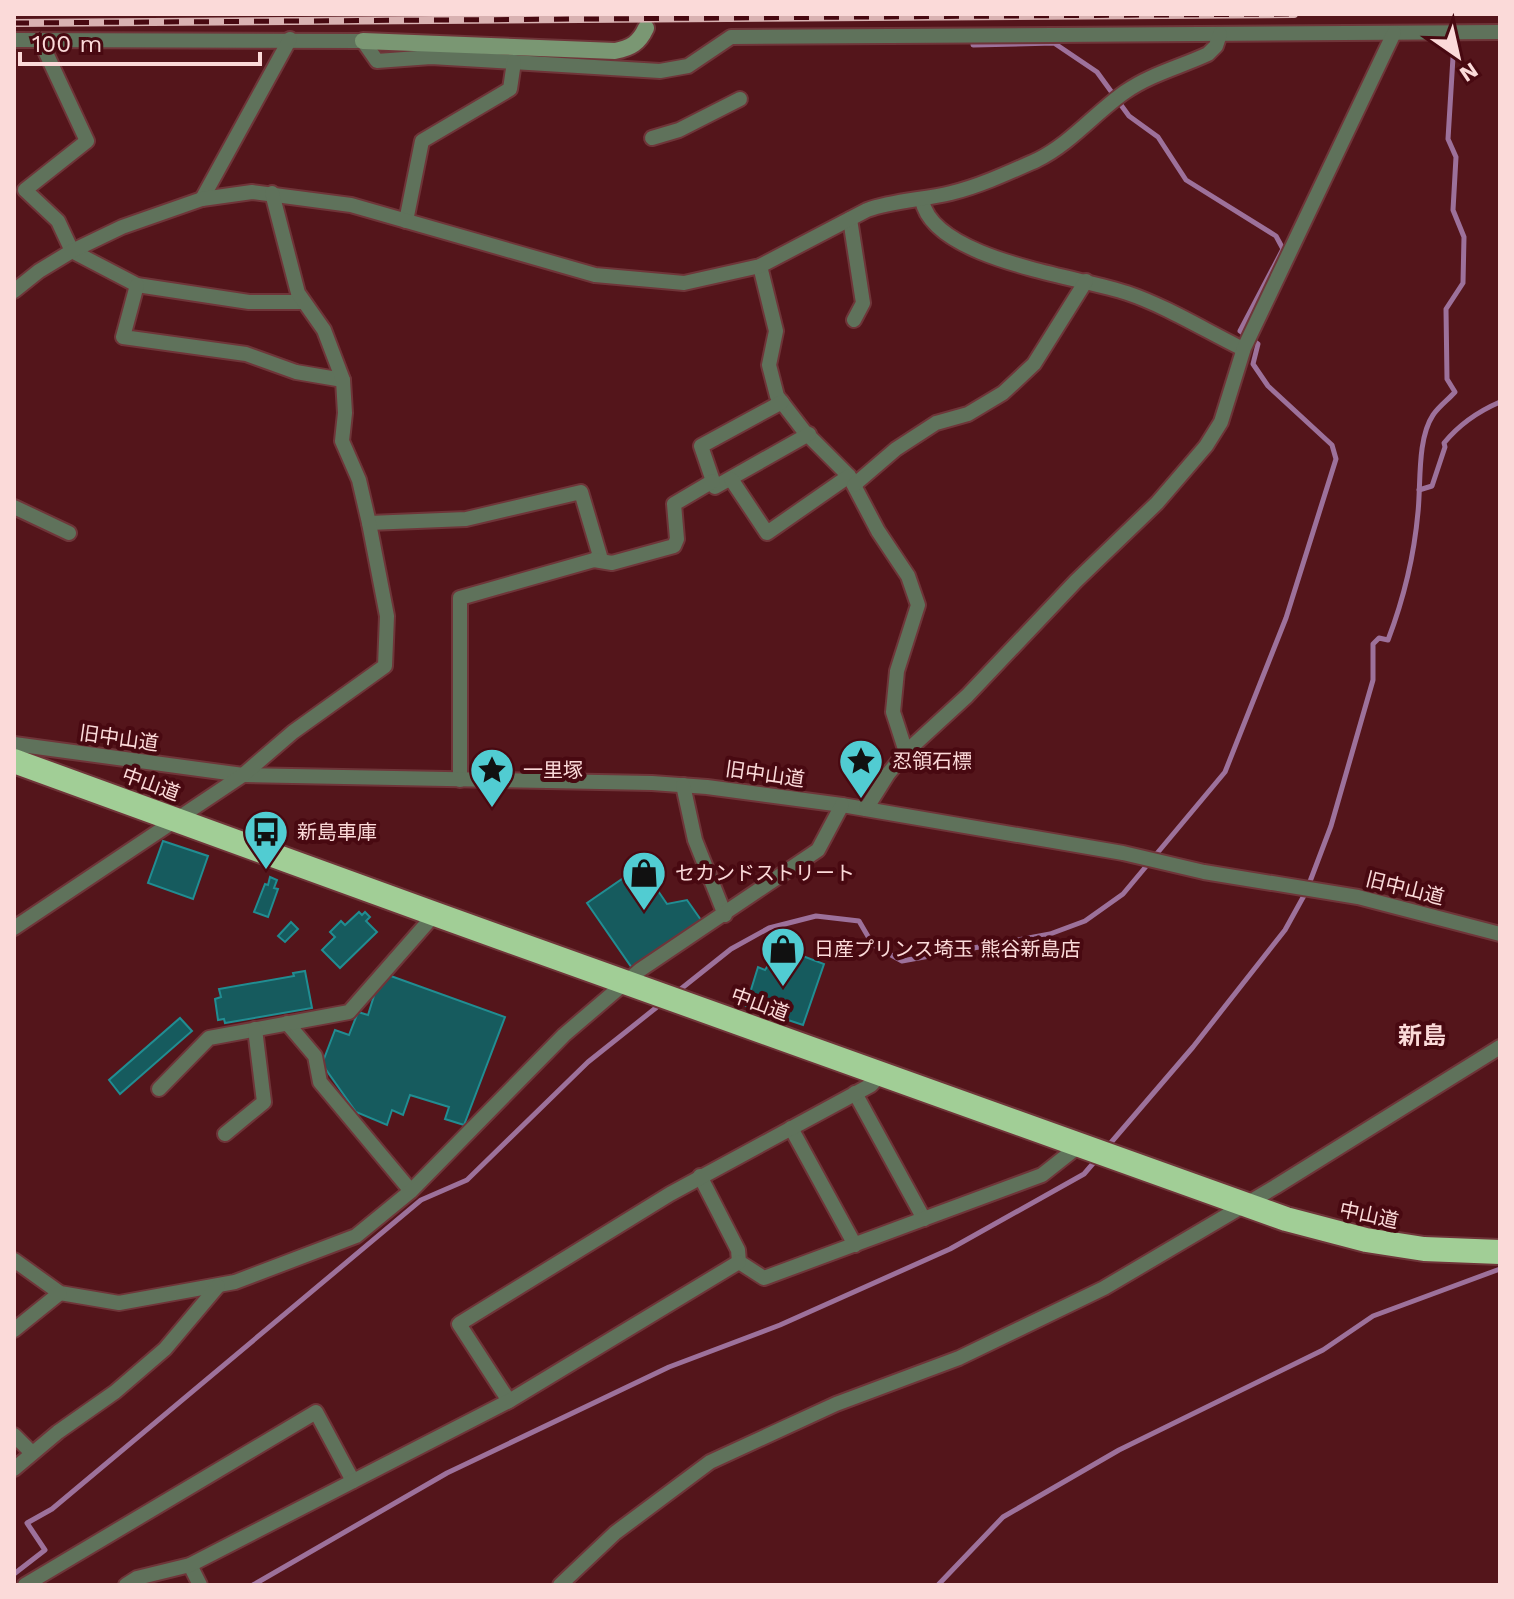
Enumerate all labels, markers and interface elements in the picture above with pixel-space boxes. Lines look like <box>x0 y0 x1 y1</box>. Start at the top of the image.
scale bar <box>20 16 260 66</box>
north arrow <box>1418 16 1498 96</box>
text: 100 m <box>32 30 102 58</box>
text: N <box>1455 57 1483 87</box>
street label: 旧中山道 <box>78 721 160 755</box>
place icon: 忍領石標 <box>837 737 885 800</box>
place icon: 一里塚 <box>468 746 516 809</box>
place label: 忍領石標 <box>892 749 972 773</box>
street label: 旧中山道 <box>724 757 806 791</box>
place label: 一里塚 <box>523 758 583 782</box>
street label: 中山道 <box>119 762 183 806</box>
bus stop icon: 新島車庫 <box>242 808 290 871</box>
place label: 新島車庫 <box>297 820 377 844</box>
shop icon: セカンドストリート <box>620 849 668 912</box>
place label: セカンドストリート <box>675 861 855 885</box>
street label: 旧中山道 <box>1363 867 1447 909</box>
shop icon: 日産プリンス埼玉 熊谷新島店 <box>759 925 807 988</box>
place label: 日産プリンス埼玉 熊谷新島店 <box>814 937 1080 961</box>
street label: 中山道 <box>728 982 792 1026</box>
district label: 新島 <box>1398 1022 1446 1050</box>
street label: 中山道 <box>1337 1197 1401 1233</box>

